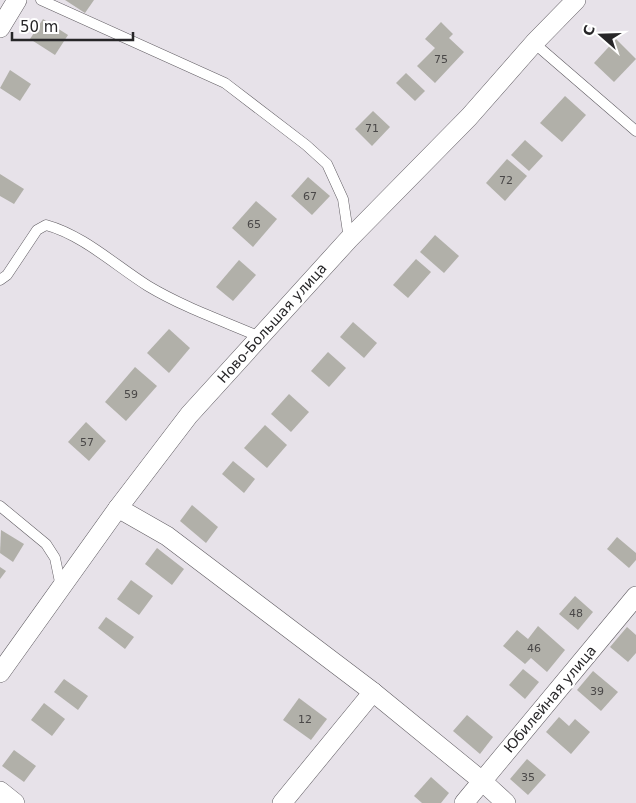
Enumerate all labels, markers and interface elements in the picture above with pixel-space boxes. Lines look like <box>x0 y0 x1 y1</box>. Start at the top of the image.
scale bar <box>12 10 134 42</box>
north arrow <box>576 10 626 60</box>
text: 50 m <box>20 18 58 36</box>
text: С <box>580 23 598 38</box>
house number: 75 <box>434 53 448 66</box>
house number: 71 <box>365 122 379 135</box>
house number: 72 <box>499 174 513 187</box>
house number: 67 <box>303 190 317 203</box>
house number: 65 <box>247 218 261 231</box>
street label: Ново-Большая улица <box>214 260 330 386</box>
house number: 59 <box>124 388 138 401</box>
house number: 57 <box>80 436 94 449</box>
house number: 48 <box>569 607 583 620</box>
street label: Юбилейная улица <box>501 642 599 756</box>
house number: 46 <box>527 642 541 655</box>
house number: 39 <box>590 685 604 698</box>
house number: 12 <box>298 713 312 726</box>
house number: 35 <box>521 771 535 784</box>

